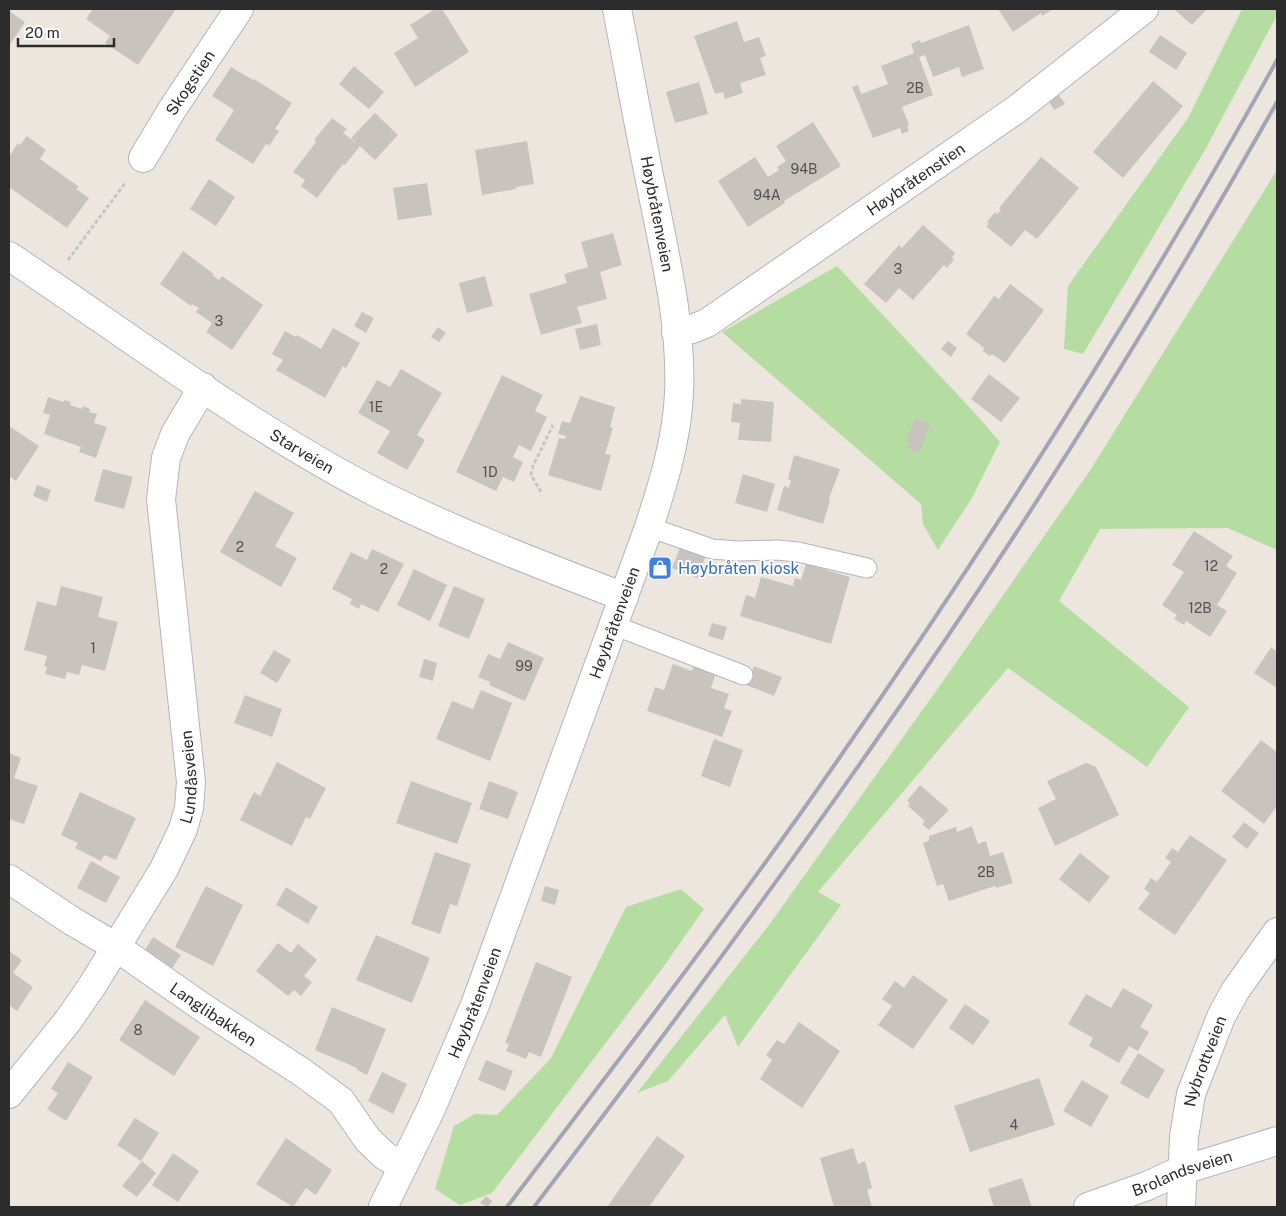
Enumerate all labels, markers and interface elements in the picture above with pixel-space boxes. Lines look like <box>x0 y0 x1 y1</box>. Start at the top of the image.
scale bar <box>18 15 114 47</box>
text: 20 m <box>25 24 60 41</box>
street label: Skogstien <box>161 46 219 118</box>
house number: 2B <box>906 80 924 96</box>
street label: Høybråtenstien <box>863 138 968 219</box>
street label: Høybråtenveien <box>636 154 678 274</box>
house number: 94B <box>791 161 817 177</box>
house number: 94A <box>753 187 781 203</box>
house number: 3 <box>894 261 903 277</box>
house number: 3 <box>215 313 224 329</box>
house number: 1E <box>369 399 383 415</box>
street label: Starveien <box>266 425 337 477</box>
house number: 1D <box>482 464 498 480</box>
house number: 2 <box>236 539 244 555</box>
shop icon: Høybråten kiosk <box>647 555 673 581</box>
house number: 12 <box>1204 558 1218 574</box>
place label: Høybråten kiosk <box>678 559 800 578</box>
house number: 2 <box>380 561 388 577</box>
street label: Høybråtenveien <box>585 564 643 681</box>
house number: 12B <box>1188 600 1212 616</box>
house number: 1 <box>90 640 96 656</box>
house number: 99 <box>515 658 533 674</box>
street label: Lundåsveien <box>176 729 201 826</box>
house number: 2B <box>977 864 995 880</box>
street label: Høybråtenveien <box>444 945 505 1061</box>
street label: Langlibakken <box>166 978 260 1050</box>
street label: Nybrottveien <box>1180 1013 1230 1108</box>
house number: 8 <box>133 1022 143 1038</box>
house number: 4 <box>1010 1117 1019 1133</box>
street label: Brolandsveien <box>1129 1146 1234 1200</box>

